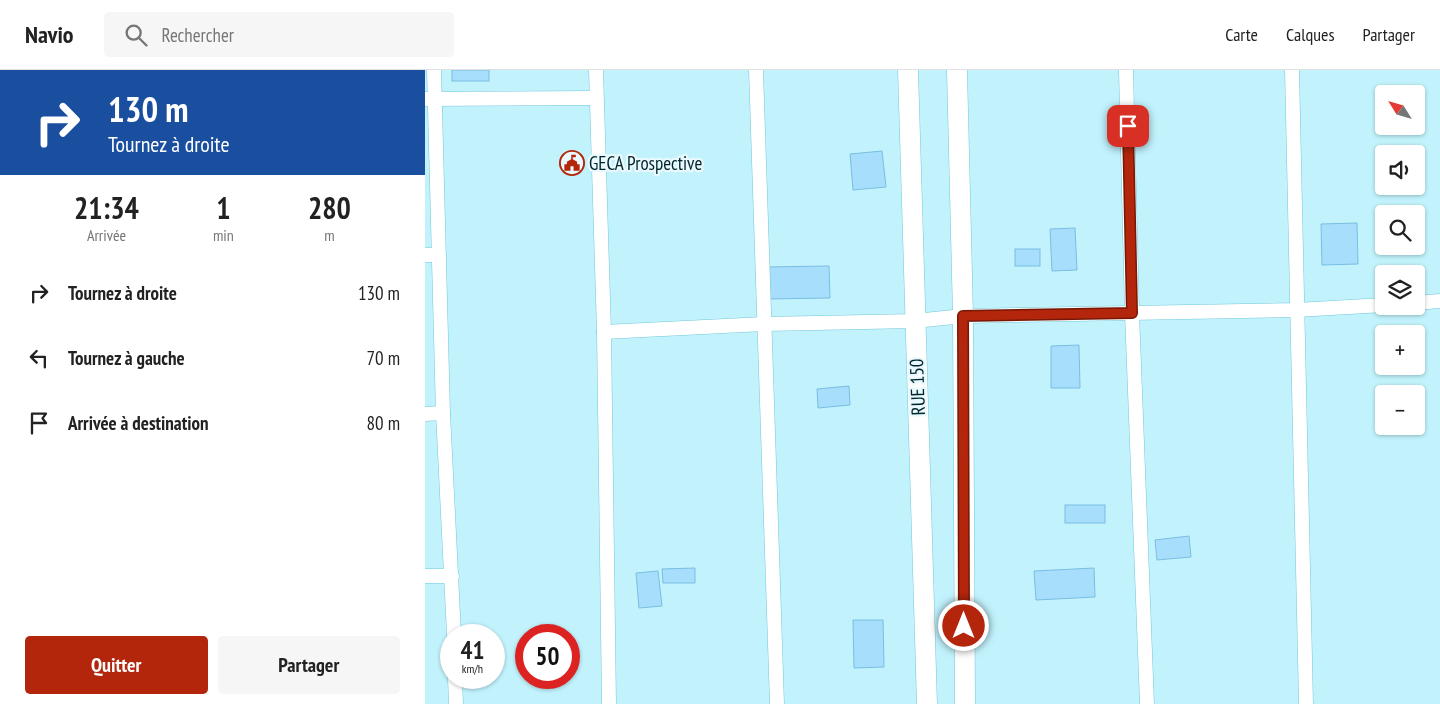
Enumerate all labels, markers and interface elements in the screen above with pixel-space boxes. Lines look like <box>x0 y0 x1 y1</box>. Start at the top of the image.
search box <box>104 12 454 57</box>
text: Navio <box>25 19 74 50</box>
icon: search <box>122 21 150 49</box>
text: Rechercher <box>162 23 234 47</box>
text: Carte <box>1225 23 1258 46</box>
text: Calques <box>1286 23 1335 46</box>
text: Partager <box>1363 23 1415 46</box>
north arrow <box>1375 85 1425 135</box>
map controls <box>1375 85 1425 435</box>
text: 130 m <box>108 86 189 132</box>
icon: right <box>25 90 90 155</box>
pin <box>1107 105 1149 147</box>
icon: arrive <box>1114 112 1142 140</box>
text: Tournez à droite <box>108 130 230 158</box>
button: sound <box>1375 145 1425 195</box>
public building icon: GECA Prospective <box>559 150 585 176</box>
place label: GECA Prospective <box>589 151 702 175</box>
text: 21:34 <box>74 188 139 227</box>
text: 1 <box>216 188 231 227</box>
text: 280 <box>308 188 351 227</box>
button: search <box>1375 205 1425 255</box>
text: Arrivée <box>87 225 126 245</box>
text: min <box>213 225 234 245</box>
text: m <box>324 225 335 245</box>
button: layers <box>1375 265 1425 315</box>
icon: right <box>25 279 53 307</box>
text: Tournez à droite <box>68 281 177 305</box>
text: 130 m <box>358 281 400 305</box>
button: + <box>1375 325 1425 375</box>
icon: left <box>25 344 53 372</box>
text: Tournez à gauche <box>68 346 185 370</box>
text: 70 m <box>367 346 400 370</box>
street label: RUE 150 <box>904 358 930 416</box>
button: − <box>1375 385 1425 435</box>
icon: arrive <box>25 409 53 437</box>
text: Arrivée à destination <box>68 411 209 435</box>
text: 80 m <box>367 411 400 435</box>
position arrow <box>937 599 989 651</box>
speed limit sign: 50 <box>515 624 580 689</box>
text: 41 <box>461 634 484 666</box>
button: Quitter <box>25 636 208 694</box>
button: Partager <box>218 636 400 694</box>
text: km/h <box>462 661 483 676</box>

